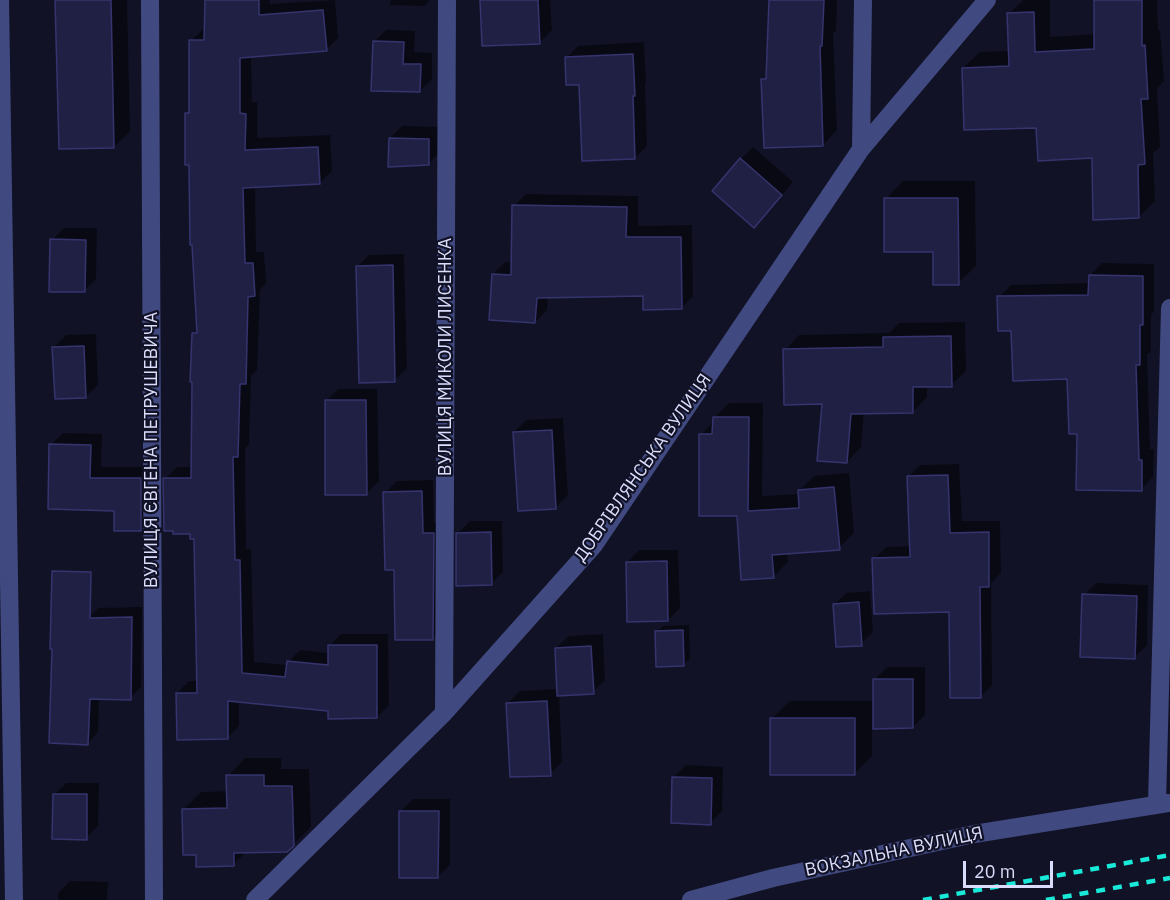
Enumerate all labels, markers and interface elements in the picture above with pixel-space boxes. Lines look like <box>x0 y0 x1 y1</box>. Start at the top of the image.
street label: ВУЛИЦЯ МИКОЛИ ЛИСЕНКА <box>435 238 457 476</box>
street label: ВУЛИЦЯ ЄВГЕНА ПЕТРУШЕВИЧА <box>141 312 163 588</box>
street label: ДОБРІВЛЯНСЬКА ВУЛИЦЯ <box>570 370 716 566</box>
street label: ВОКЗАЛЬНА ВУЛИЦЯ <box>803 823 985 881</box>
scale bar <box>966 849 1056 887</box>
text: 20 m <box>974 860 1016 883</box>

